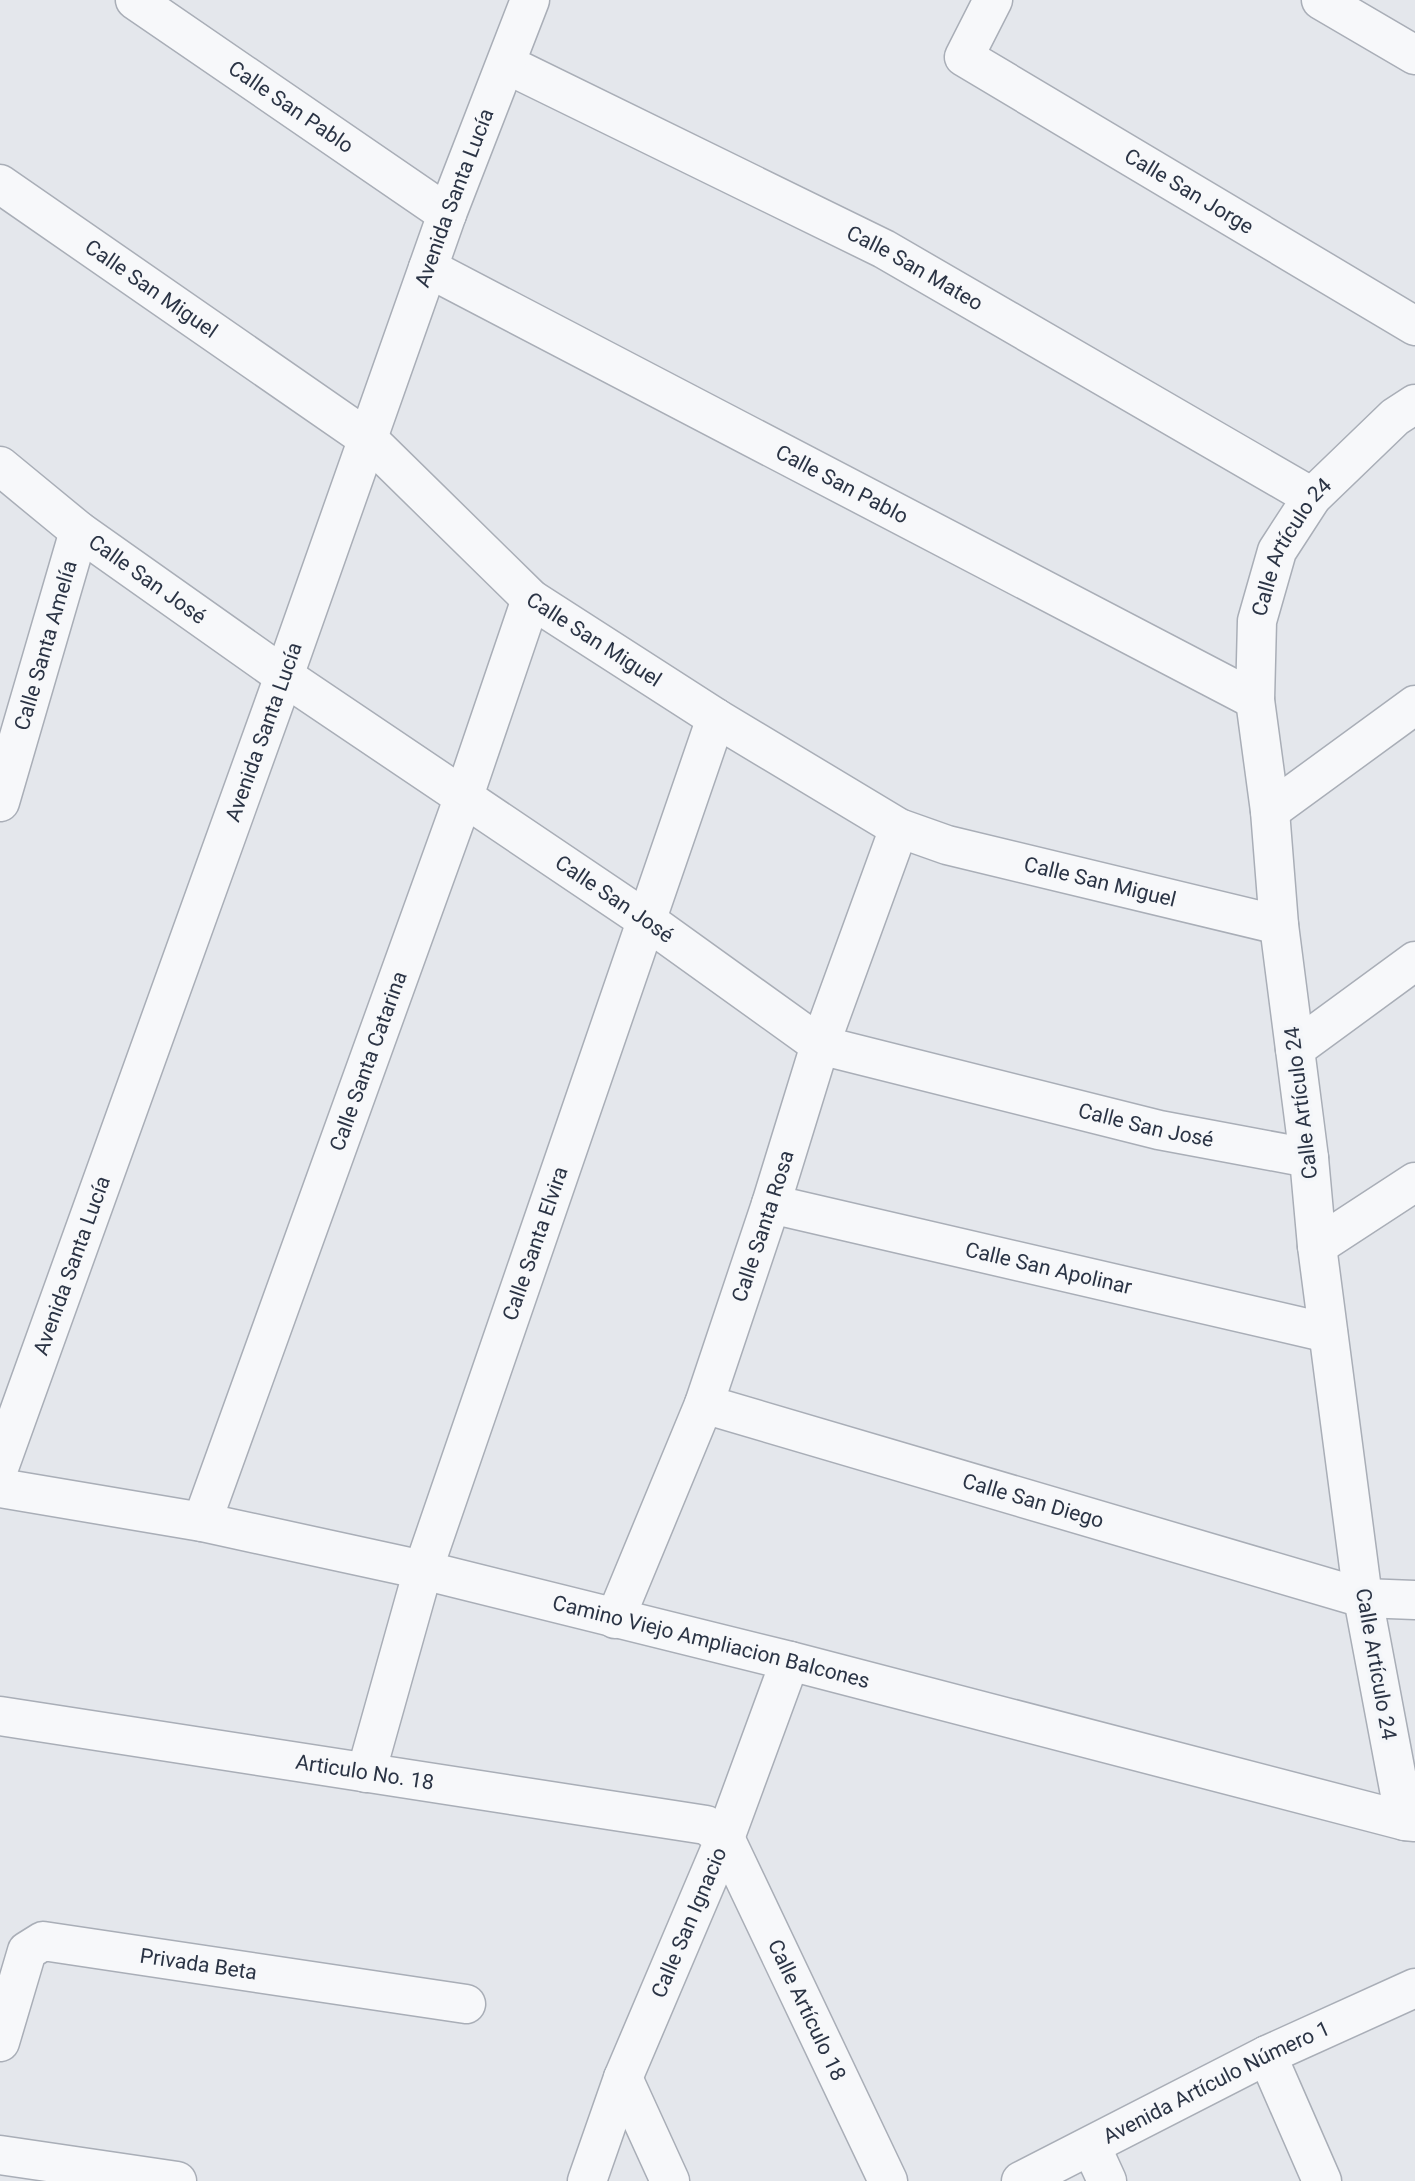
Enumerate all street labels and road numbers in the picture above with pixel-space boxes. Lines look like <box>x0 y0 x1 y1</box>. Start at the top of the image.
street label: Calle San Pablo <box>224 56 358 158</box>
street label: Avenida Santa Lucía <box>410 105 499 290</box>
street label: Calle San Jorge <box>1120 144 1258 239</box>
street label: Calle San Mateo <box>843 221 987 316</box>
street label: Calle San Miguel <box>80 235 222 343</box>
street label: Calle San Pablo <box>772 440 912 529</box>
street label: Calle Artículo 24 <box>1247 473 1336 619</box>
street label: Calle San José <box>84 530 211 629</box>
street label: Calle Santa Amelía <box>10 558 82 733</box>
street label: Calle San Miguel <box>522 587 666 692</box>
street label: Avenida Santa Lucía <box>221 639 307 825</box>
street label: Calle San José <box>551 850 678 948</box>
street label: Calle San Miguel <box>1022 852 1178 912</box>
street label: Calle Santa Catarina <box>325 968 412 1154</box>
street label: Calle Artículo 24 <box>1280 1025 1322 1181</box>
street label: Calle San José <box>1076 1098 1216 1152</box>
street label: Calle Santa Rosa <box>727 1148 799 1305</box>
street label: Calle Santa Elvira <box>498 1163 573 1324</box>
street label: Avenida Santa Lucía <box>29 1173 115 1358</box>
street label: Calle San Apolinar <box>963 1237 1134 1299</box>
street label: Calle San Diego <box>960 1469 1107 1533</box>
street label: Calle Artículo 24 <box>1351 1586 1401 1742</box>
street label: Camino Viejo Ampliacion Balcones <box>550 1591 872 1693</box>
street label: Articulo No. 18 <box>294 1750 435 1795</box>
street label: Calle San Ignacio <box>647 1844 732 2001</box>
street label: Calle Artículo 18 <box>763 1936 851 2085</box>
street label: Privada Beta <box>138 1944 259 1985</box>
street label: Avenida Artículo Número 1 <box>1099 2016 1334 2149</box>

